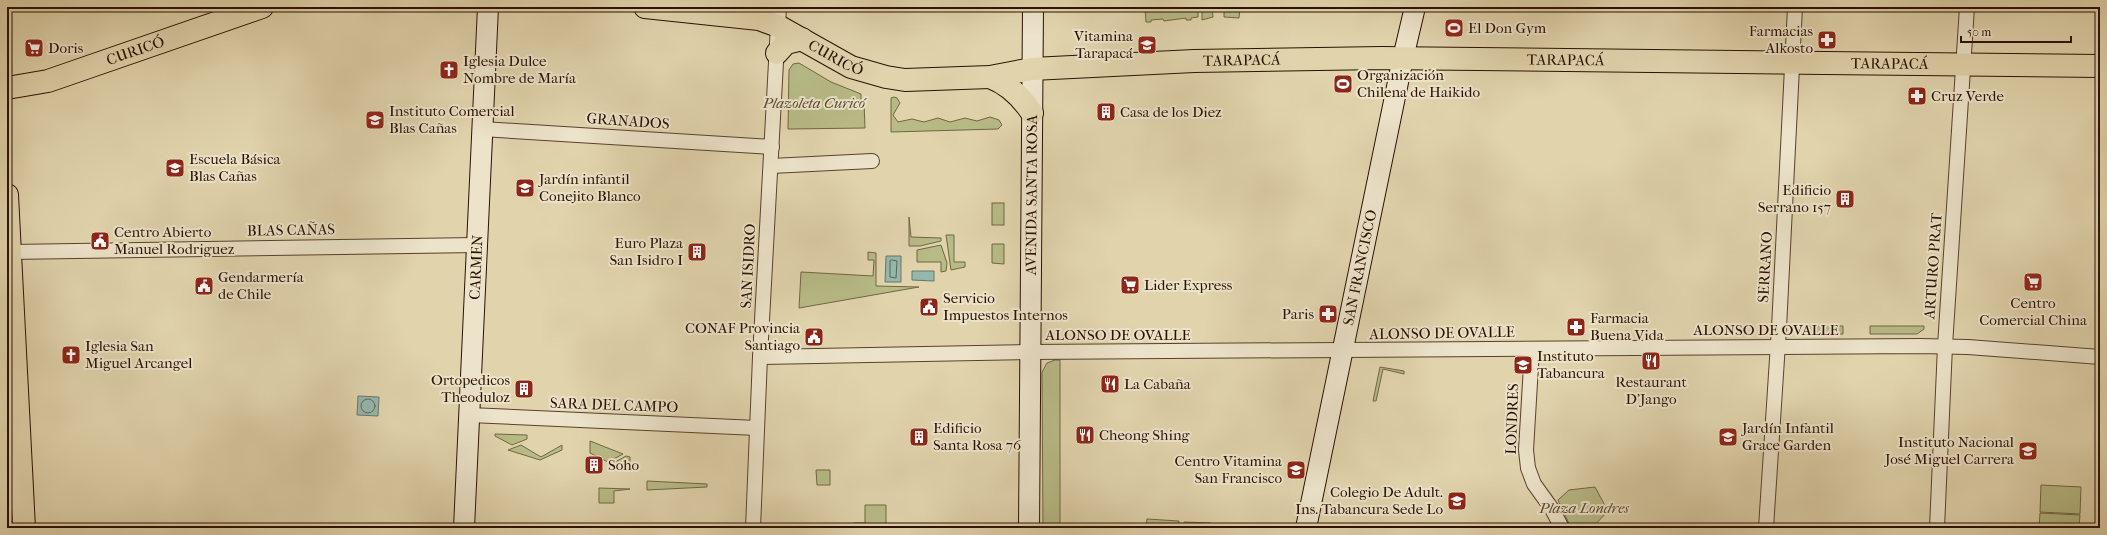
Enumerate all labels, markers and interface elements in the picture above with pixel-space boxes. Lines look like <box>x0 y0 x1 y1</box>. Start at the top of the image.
sports icon: El Don Gym <box>1443 17 1465 39</box>
scale bar <box>1961 18 2071 44</box>
place label: El Don Gym <box>1468 19 1547 37</box>
place label: Farmacias Alkosto <box>1749 22 1813 57</box>
text: 50 m <box>1967 25 1991 39</box>
place label: Vitamina Tarapacá <box>1073 27 1134 62</box>
pharmacy icon: Farmacias Alkosto <box>1816 29 1838 51</box>
street label: CURICÓ <box>104 32 167 69</box>
school or university icon: Vitamina Tarapacá <box>1136 34 1158 56</box>
street label: CURICÓ <box>805 36 866 79</box>
supermarket icon: Doris <box>23 37 45 59</box>
place label: Doris <box>48 39 84 57</box>
street label: TARAPACÁ <box>1203 51 1281 70</box>
street label: TARAPACÁ <box>1527 51 1605 69</box>
place label: Iglesia Dulce Nombre de María <box>463 52 577 87</box>
street label: TARAPACÁ <box>1851 54 1929 73</box>
church icon: Iglesia Dulce Nombre de María <box>438 59 460 81</box>
place label: Organización Chilena de Haikido <box>1357 66 1481 101</box>
sports icon: Organización Chilena de Haikido <box>1332 73 1354 95</box>
pharmacy icon: Cruz Verde <box>1906 85 1928 107</box>
place label: Cruz Verde <box>1931 87 2005 105</box>
park label: Plazoleta Curicó <box>762 94 867 112</box>
building icon: Casa de los Diez <box>1095 101 1117 123</box>
place label: Instituto Comercial Blas Cañas <box>389 102 515 137</box>
place label: Casa de los Diez <box>1120 103 1222 121</box>
school or university icon: Instituto Comercial Blas Cañas <box>364 109 386 131</box>
street label: GRANADOS <box>586 109 670 133</box>
street label: AVENIDA SANTA ROSA <box>1022 114 1041 276</box>
place label: Escuela Básica Blas Cañas <box>189 150 282 185</box>
school or university icon: Escuela Básica Blas Cañas <box>164 157 186 179</box>
place label: Jardín infantil Conejito Blanco <box>538 170 641 205</box>
school or university icon: Jardín infantil Conejito Blanco <box>514 177 536 199</box>
place label: Edificio Serrano 157 <box>1758 181 1831 216</box>
building icon: Edificio Serrano 157 <box>1834 188 1856 210</box>
street label: SAN FRANCISCO <box>1339 208 1380 327</box>
street label: ARTURO PRAT <box>1920 211 1946 321</box>
street label: BLAS CAÑAS <box>247 220 335 240</box>
place label: Centro Abierto Manuel Rodriguez <box>114 223 235 258</box>
street label: SAN ISIDRO <box>737 223 759 309</box>
public building icon: Centro Abierto Manuel Rodriguez <box>89 230 111 252</box>
street label: SERRANO <box>1754 231 1776 303</box>
street label: CARMEN <box>466 234 487 300</box>
place label: Euro Plaza San Isidro I <box>610 234 684 269</box>
building icon: Euro Plaza San Isidro I <box>686 241 708 263</box>
place label: Gendarmería de Chile <box>218 268 305 303</box>
supermarket icon: Centro Comercial China <box>2022 271 2044 293</box>
supermarket icon: Lider Express <box>1119 274 1141 296</box>
public building icon: Gendarmería de Chile <box>193 275 215 297</box>
place label: Lider Express <box>1144 276 1233 294</box>
place label: Servicio Impuestos Internos <box>943 289 1068 324</box>
place label: Centro Comercial China <box>1979 294 2088 329</box>
public building icon: Servicio Impuestos Internos <box>918 296 940 318</box>
pharmacy icon: Paris <box>1317 303 1339 325</box>
place label: Paris <box>1282 305 1314 323</box>
place label: Farmacia Buena Vida <box>1590 309 1665 344</box>
pharmacy icon: Farmacia Buena Vida <box>1565 316 1587 338</box>
place label: CONAF Provincia Santiago <box>685 319 801 354</box>
street label: ALONSO DE OVALLE <box>1692 321 1839 339</box>
street label: ALONSO DE OVALLE <box>1368 323 1515 343</box>
public building icon: CONAF Provincia Santiago <box>803 326 825 348</box>
street label: ALONSO DE OVALLE <box>1044 326 1191 344</box>
place label: Iglesia San Miguel Arcangel <box>85 337 192 372</box>
church icon: Iglesia San Miguel Arcangel <box>60 344 82 366</box>
place label: Instituto Tabancura <box>1537 347 1606 382</box>
restaurant icon: Restaurant D'Jango <box>1640 350 1662 372</box>
school or university icon: Instituto Tabancura <box>1512 354 1534 376</box>
place label: Ortopedicos Theoduloz <box>431 371 510 406</box>
restaurant icon: La Cabaña <box>1099 373 1121 395</box>
place label: Restaurant D'Jango <box>1615 373 1687 408</box>
place label: La Cabaña <box>1124 375 1192 393</box>
building icon: Ortopedicos Theoduloz <box>513 378 535 400</box>
street label: LONDRES <box>1502 383 1522 455</box>
street label: SARA DEL CAMPO <box>550 394 679 416</box>
place label: Edificio Santa Rosa 76 <box>933 419 1022 454</box>
place label: Jardín Infantil Grace Garden <box>1741 419 1834 454</box>
restaurant icon: Cheong Shing <box>1074 424 1096 446</box>
building icon: Edificio Santa Rosa 76 <box>908 426 930 448</box>
place label: Cheong Shing <box>1099 426 1191 444</box>
school or university icon: Jardín Infantil Grace Garden <box>1717 426 1739 448</box>
place label: Instituto Nacional José Miguel Carrera <box>1884 433 2015 468</box>
school or university icon: Instituto Nacional José Miguel Carrera <box>2017 440 2039 462</box>
place label: Centro Vitamina San Francisco <box>1175 452 1283 487</box>
building icon: Soho <box>583 454 605 476</box>
place label: Soho <box>608 456 640 474</box>
school or university icon: Centro Vitamina San Francisco <box>1285 459 1307 481</box>
place label: Colegio De Adult. Ins. Tabancura Sede Lo <box>1295 483 1443 518</box>
school or university icon: Colegio De Adult. Ins. Tabancura Sede Lo <box>1446 490 1468 512</box>
park label: Plaza Londres <box>1538 499 1629 517</box>

